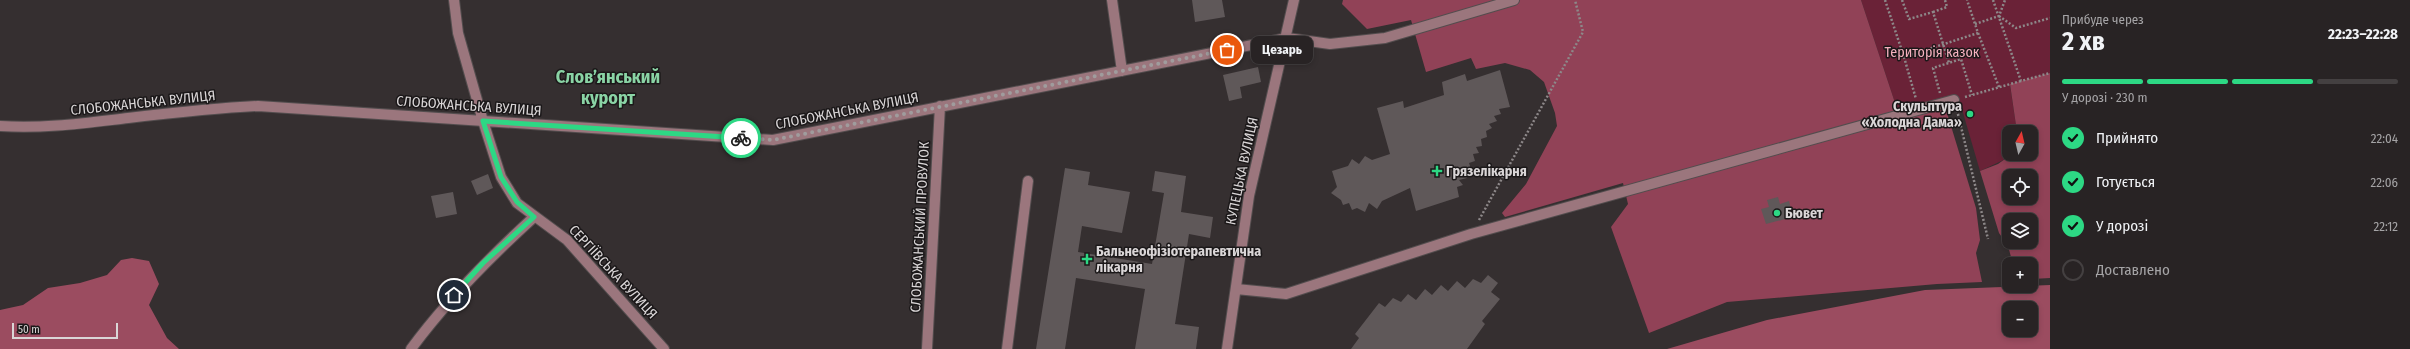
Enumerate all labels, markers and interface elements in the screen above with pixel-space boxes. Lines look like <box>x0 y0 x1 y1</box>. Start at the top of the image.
text: Прибуде через <box>2062 12 2144 27</box>
text: 22:23–22:28 <box>2328 25 2398 43</box>
text: 2 хв <box>2062 26 2105 57</box>
pin <box>1210 33 1244 67</box>
callout: Цезарь <box>1251 36 1313 64</box>
icon: bag <box>1216 39 1238 61</box>
text: Цезарь <box>1262 42 1302 57</box>
park label: Територія казок <box>1885 44 1980 61</box>
district label: Слов’янський курорт <box>556 66 660 109</box>
street label: СЛОБОЖАНСЬКА ВУЛИЦЯ <box>70 87 216 119</box>
street label: СЛОБОЖАНСЬКА ВУЛИЦЯ <box>774 89 920 133</box>
text: У дорозі · 230 m <box>2062 90 2148 105</box>
street label: СЛОБОЖАНСЬКА ВУЛИЦЯ <box>396 92 542 120</box>
place label: Скульптура «Холодна Дама» <box>1861 98 1962 131</box>
marker: Скульптура «Холодна Дама» <box>1965 109 1975 119</box>
street label: КУПЕЦЬКА ВУЛИЦЯ <box>1222 116 1262 226</box>
courier <box>721 118 761 158</box>
north arrow <box>2002 125 2038 161</box>
map controls <box>2002 125 2038 337</box>
icon: bike <box>730 127 752 149</box>
icon: check <box>2062 127 2084 149</box>
text: Прийнято <box>2096 129 2158 147</box>
text: 22:04 <box>2371 131 2398 146</box>
street label: СЛОБОЖАНСЬКИЙ ПРОВУЛОК <box>907 140 933 313</box>
place label: Грязелікарня <box>1446 163 1527 180</box>
marker: Грязелікарня <box>1431 165 1443 177</box>
button: locate <box>2002 169 2038 205</box>
icon: check <box>2062 171 2084 193</box>
text: Готується <box>2096 173 2155 191</box>
text: 22:06 <box>2371 175 2398 190</box>
place label: Бювет <box>1785 205 1824 222</box>
marker: Бювет <box>1772 208 1782 218</box>
button: layers <box>2002 213 2038 249</box>
icon: check <box>2062 215 2084 237</box>
text: У дорозі <box>2096 217 2148 235</box>
text: 22:12 <box>2374 219 2398 234</box>
street label: СЕРГІЇВСЬКА ВУЛИЦЯ <box>565 222 661 322</box>
place label: Бальнеофізіотерапевтична лікарня <box>1096 243 1261 276</box>
marker: Бальнеофізіотерапевтична лікарня <box>1081 253 1093 265</box>
button: + <box>2002 257 2038 293</box>
text: Доставлено <box>2096 261 2170 279</box>
pin <box>437 278 471 312</box>
icon: home <box>443 284 465 306</box>
button: − <box>2002 301 2038 337</box>
scale bar <box>12 321 118 340</box>
text: 50 m <box>18 323 40 336</box>

